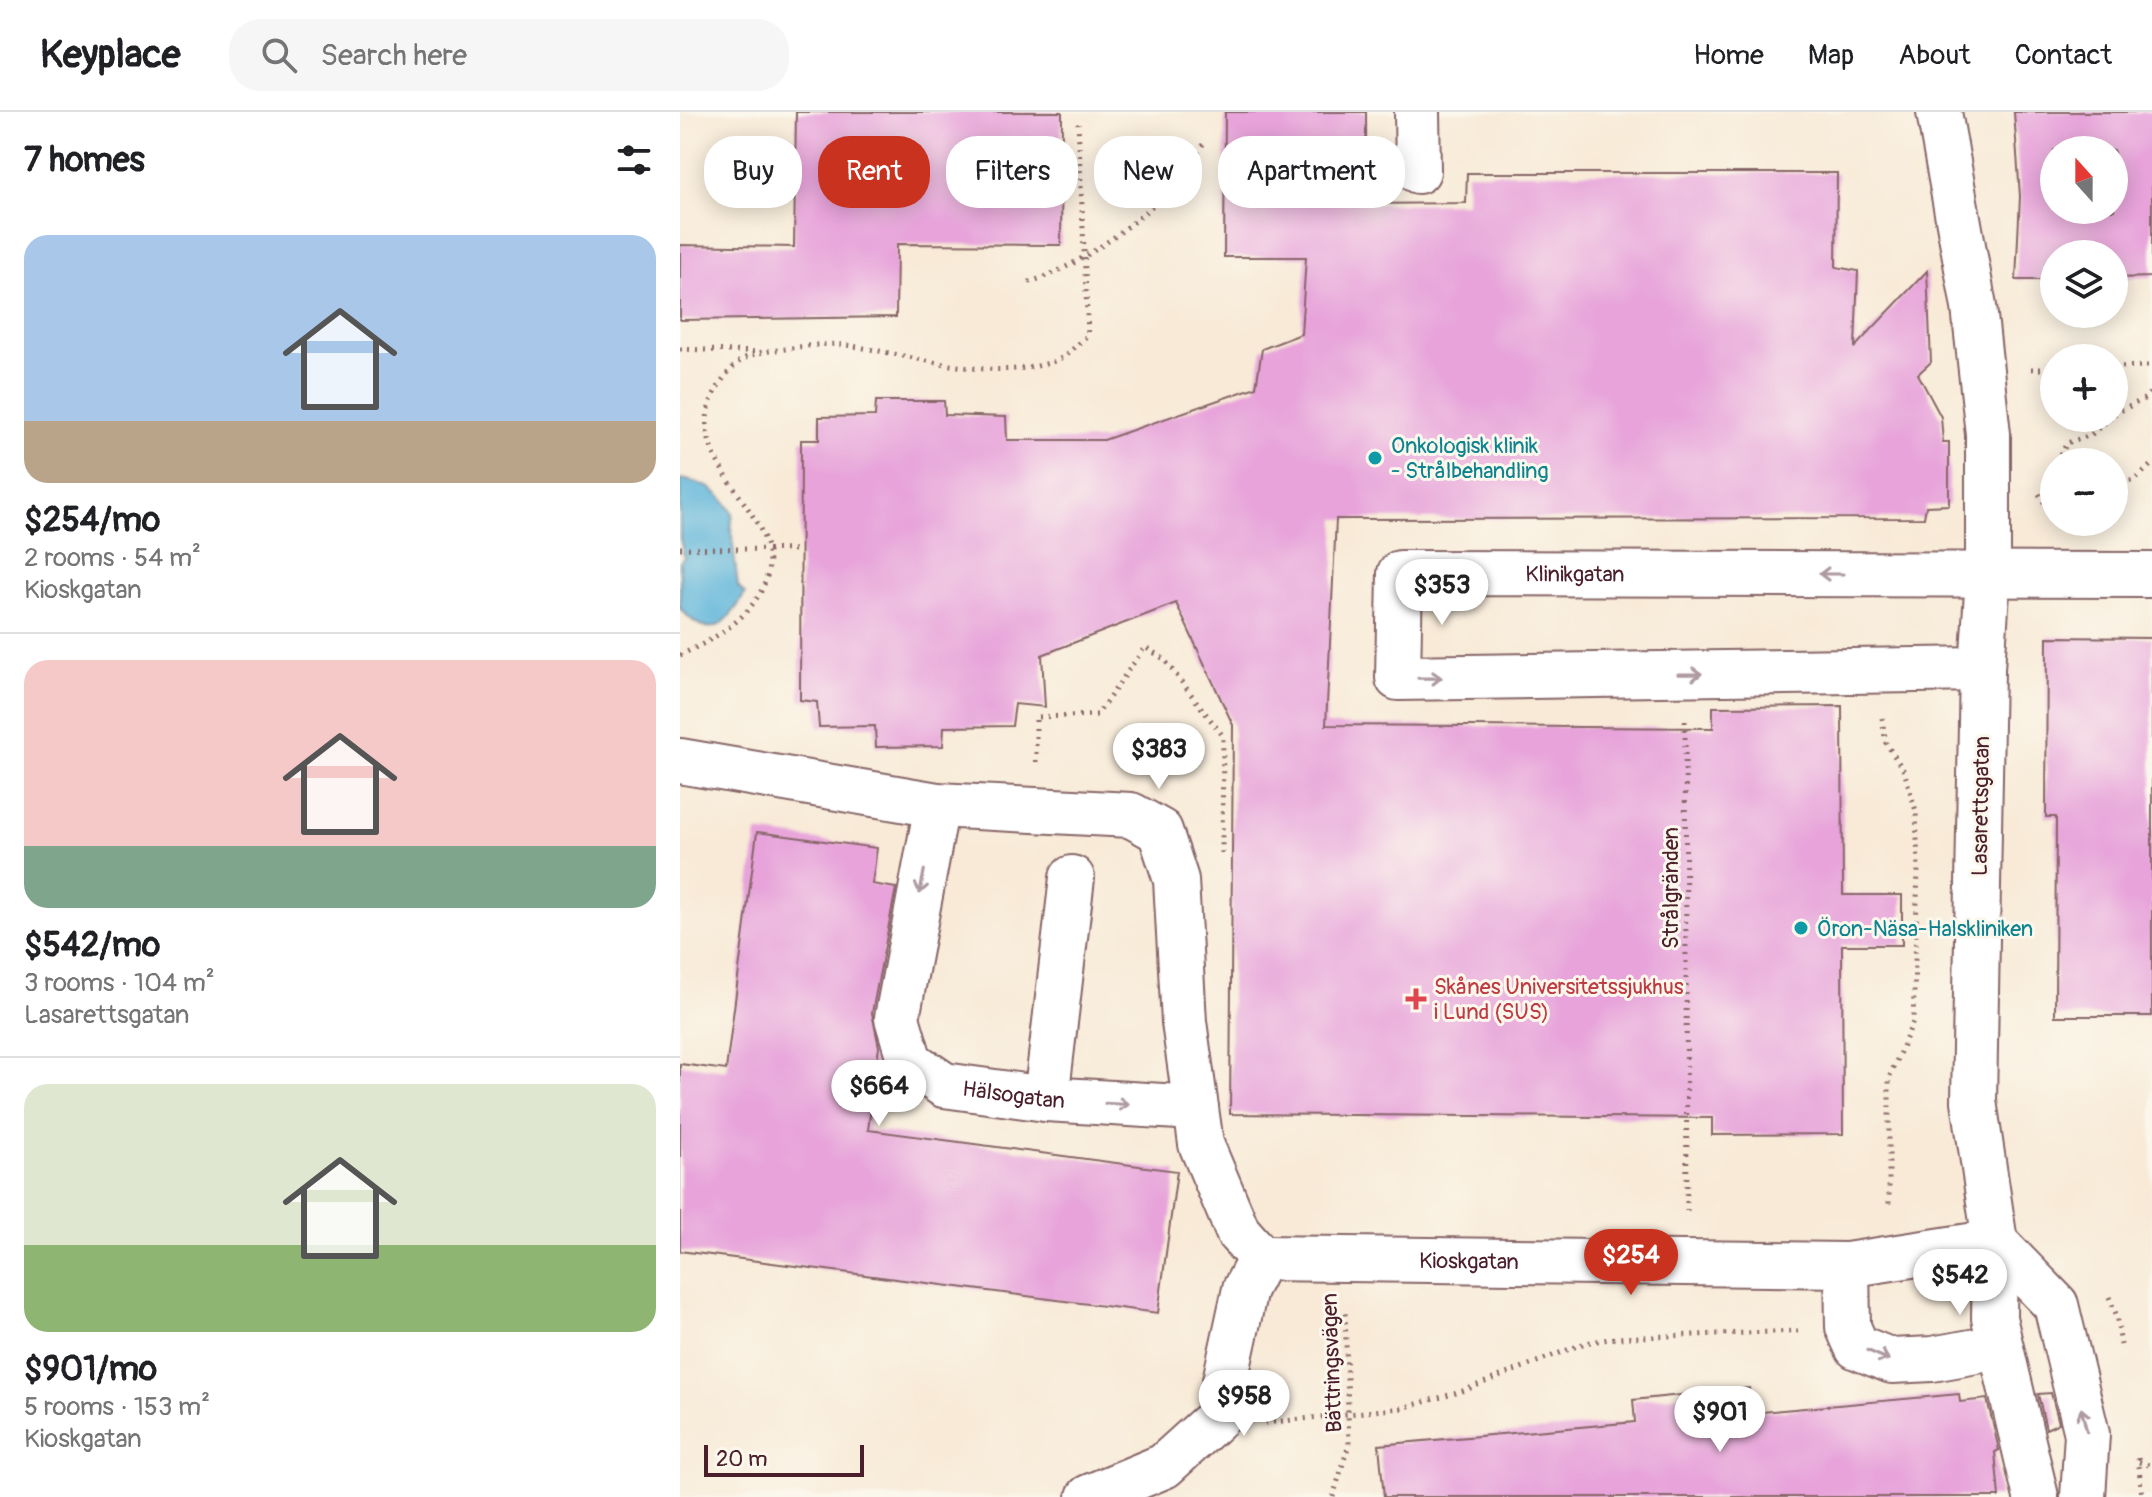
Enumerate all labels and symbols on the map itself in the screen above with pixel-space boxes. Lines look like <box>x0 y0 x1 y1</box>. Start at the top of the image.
north arrow <box>2040 136 2128 224</box>
place label: Onkologisk klinik - Strålbehandling <box>1391 432 1549 485</box>
marker: Onkologisk klinik - Strålbehandling <box>1366 449 1384 467</box>
pin: $353 <box>1395 559 1489 627</box>
street label: Klinikgatan <box>1525 560 1625 589</box>
one-way arrow <box>1818 566 1845 582</box>
one-way arrow <box>1676 666 1703 682</box>
one-way arrow <box>1416 670 1443 686</box>
pin: $383 <box>1112 723 1206 791</box>
street label: Lasarettsgatan <box>1966 736 1996 876</box>
street label: Strålgränden <box>1657 827 1685 949</box>
one-way arrow <box>914 869 929 894</box>
place label: Öron-Näsa-Halskliniken <box>1817 915 2033 943</box>
marker: Öron-Näsa-Halskliniken <box>1792 919 1810 937</box>
place label: Skånes Universitetssjukhus i Lund (SUS) <box>1434 973 1684 1026</box>
marker: Skånes Universitetssjukhus i Lund (SUS) <box>1405 988 1427 1010</box>
pin: $664 <box>832 1060 926 1128</box>
street label: Hälsogatan <box>961 1075 1066 1115</box>
one-way arrow <box>1103 1096 1130 1111</box>
pin: $254 <box>1584 1229 1678 1297</box>
street label: Kioskgatan <box>1419 1247 1519 1276</box>
pin: $542 <box>1913 1249 2007 1317</box>
street label: Bättringsvägen <box>1316 1293 1348 1433</box>
one-way arrow <box>1865 1349 1890 1364</box>
pin: $958 <box>1197 1370 1291 1438</box>
pin: $901 <box>1673 1386 1767 1454</box>
one-way arrow <box>2075 1407 2090 1433</box>
scale bar <box>704 1441 864 1477</box>

